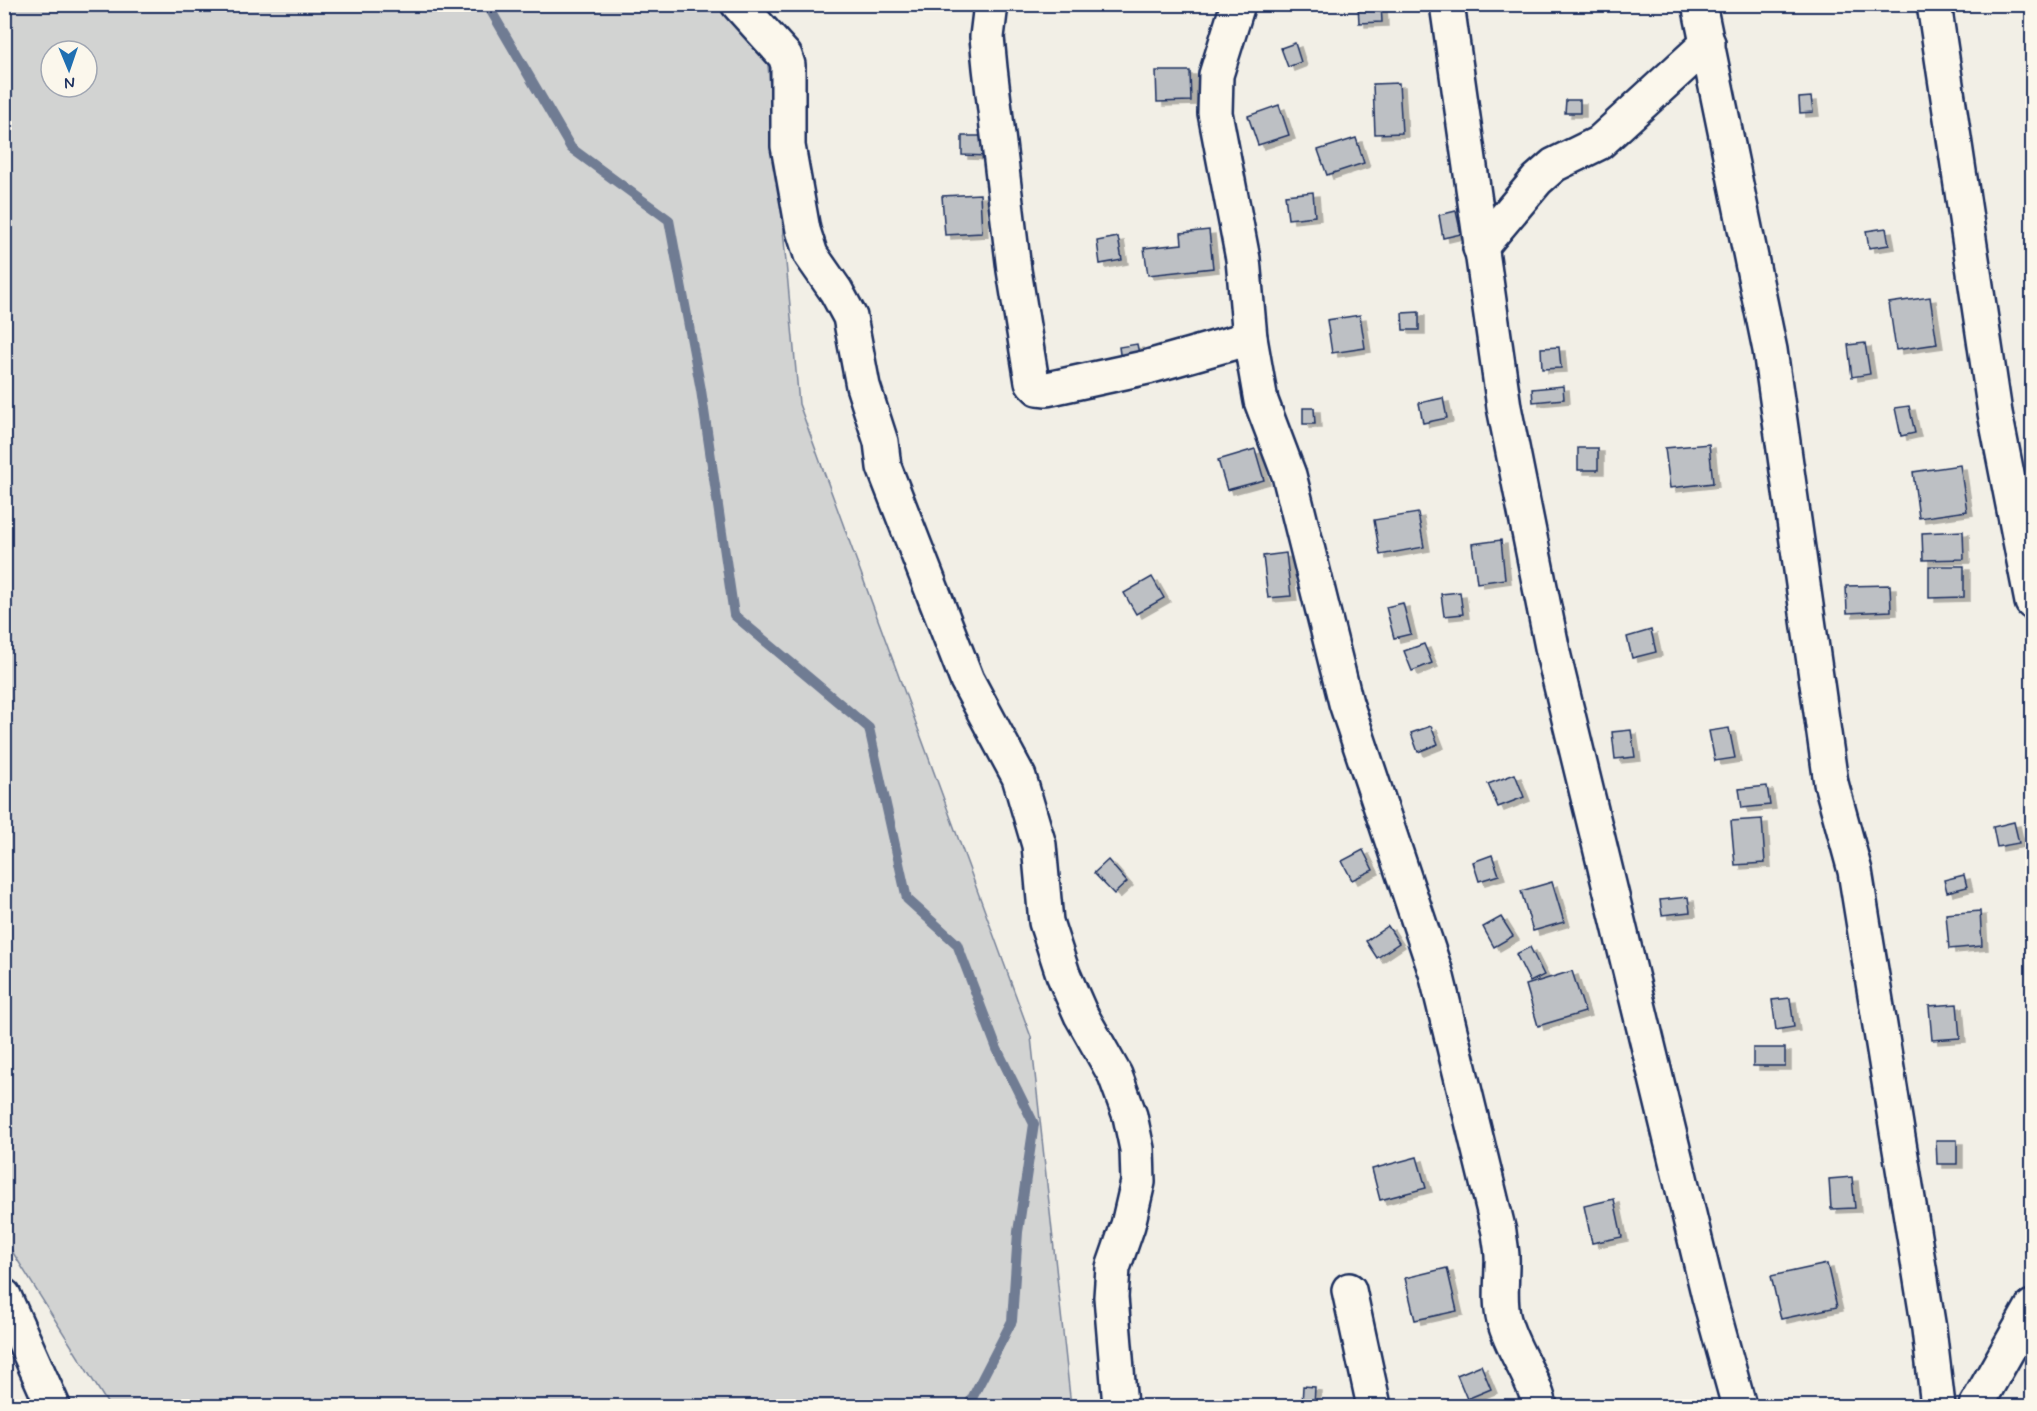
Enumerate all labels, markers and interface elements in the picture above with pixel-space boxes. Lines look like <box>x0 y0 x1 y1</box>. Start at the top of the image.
north arrow <box>39 39 99 99</box>
text: N <box>64 72 75 93</box>

